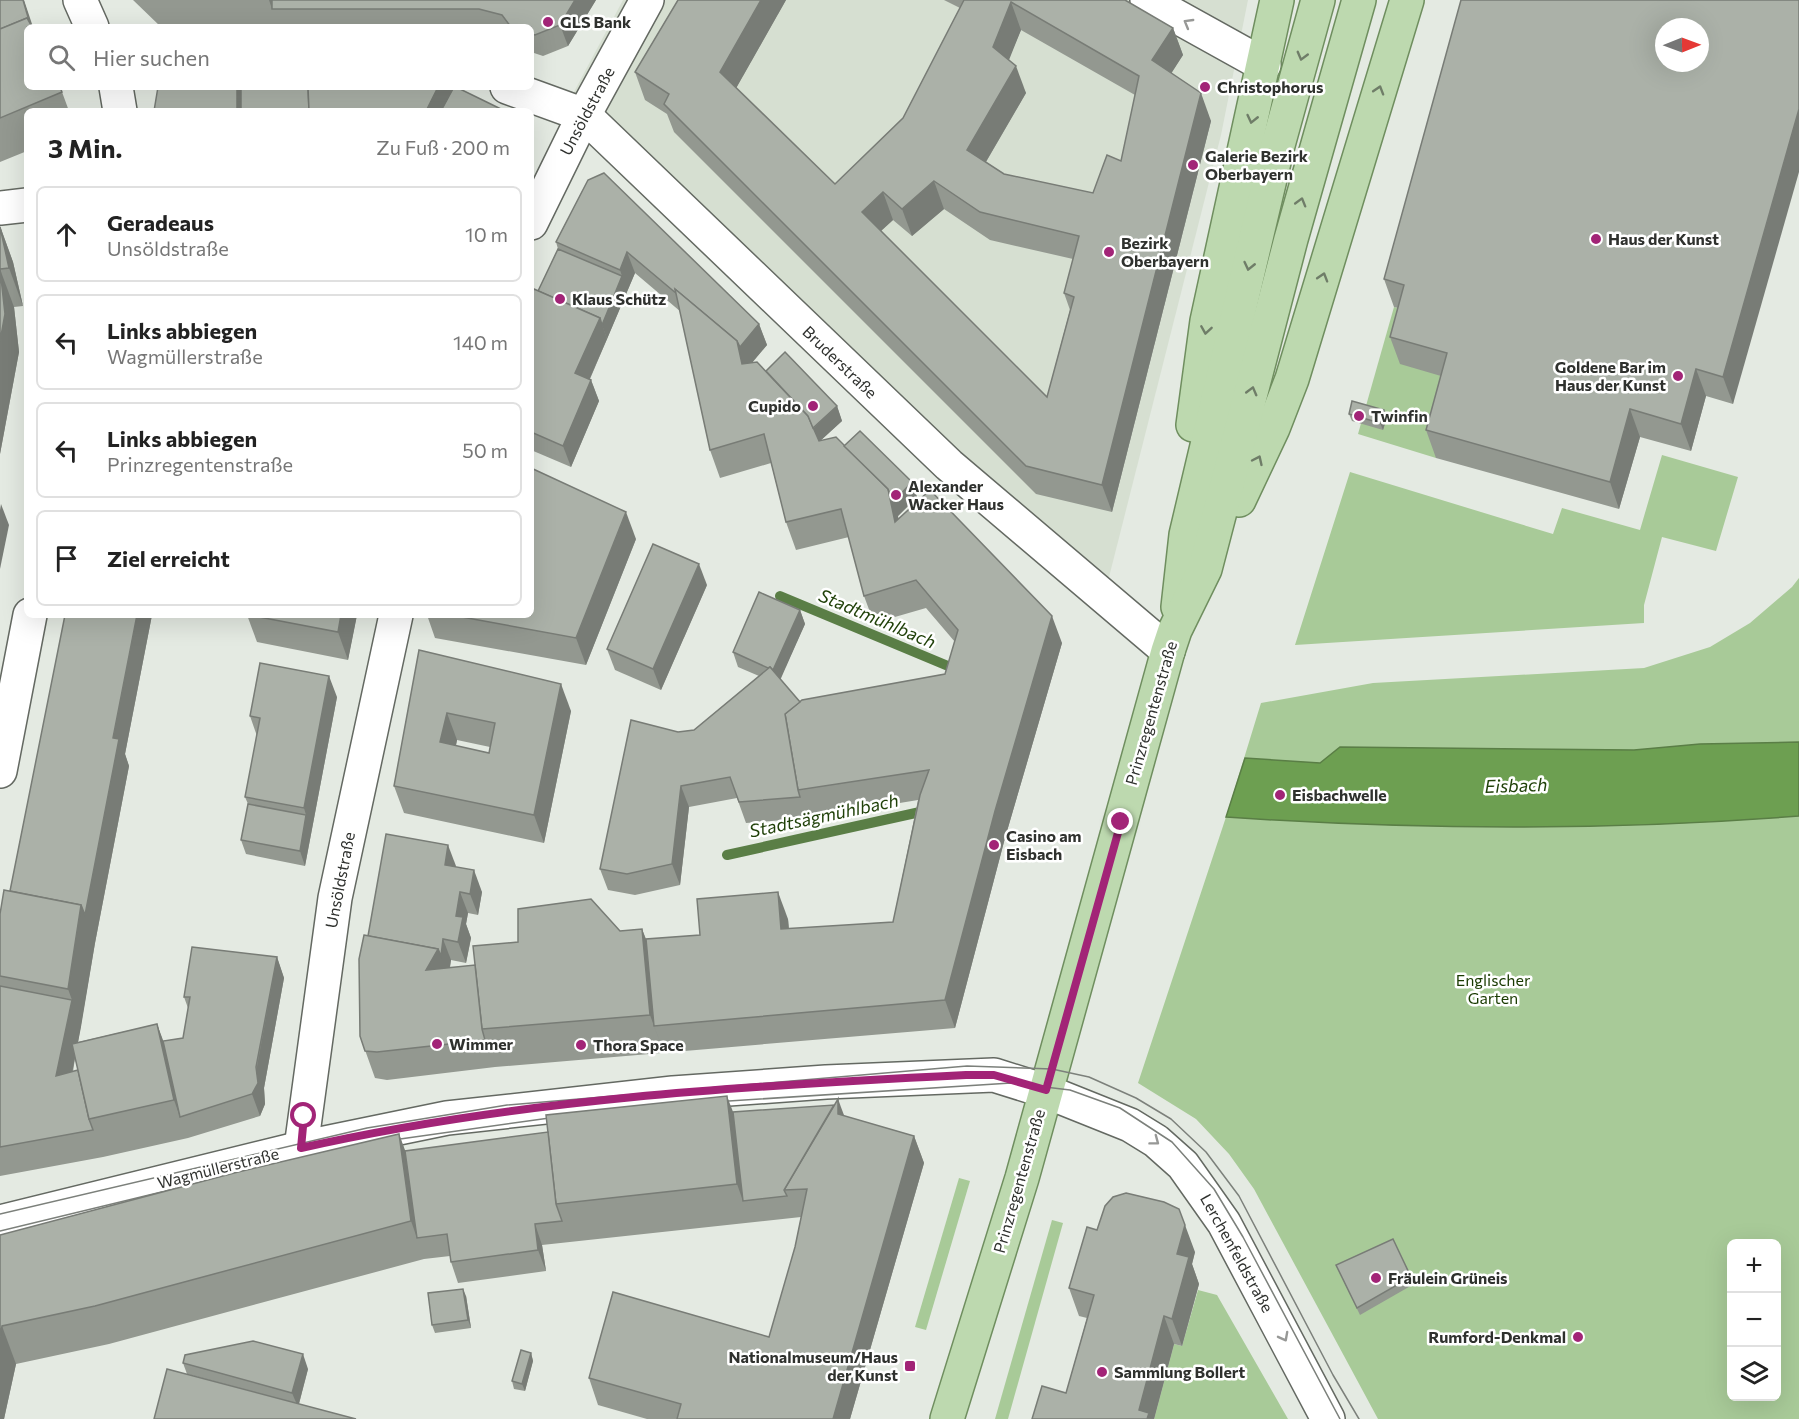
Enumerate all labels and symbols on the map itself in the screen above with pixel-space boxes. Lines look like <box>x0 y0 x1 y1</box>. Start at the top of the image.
place label: GLS Bank <box>560 12 632 31</box>
marker: GLS Bank <box>541 15 555 29</box>
north arrow <box>1655 18 1709 72</box>
one-way arrow <box>1184 19 1194 30</box>
one-way arrow <box>1297 51 1310 61</box>
street label: Unsöldstraße <box>555 63 618 158</box>
place label: Christophorus <box>1217 77 1323 96</box>
marker: Christophorus <box>1198 80 1212 94</box>
one-way arrow <box>1372 85 1385 96</box>
one-way arrow <box>1246 114 1259 124</box>
place label: Galerie Bezirk Oberbayern <box>1205 146 1309 183</box>
marker: Galerie Bezirk Oberbayern <box>1186 158 1200 172</box>
one-way arrow <box>1294 198 1306 208</box>
place label: Haus der Kunst <box>1608 229 1719 248</box>
marker: Haus der Kunst <box>1589 232 1603 246</box>
place label: Bezirk Oberbayern <box>1121 233 1209 270</box>
marker: Bezirk Oberbayern <box>1102 245 1116 259</box>
one-way arrow <box>1244 261 1257 271</box>
one-way arrow <box>1316 272 1328 283</box>
place label: Klaus Schütz <box>572 289 666 308</box>
marker: Klaus Schütz <box>553 292 567 306</box>
street label: Bruderstraße <box>799 321 881 402</box>
one-way arrow <box>1200 325 1212 335</box>
place label: Goldene Bar im Haus der Kunst <box>1555 357 1666 394</box>
marker: Goldene Bar im Haus der Kunst <box>1671 369 1685 383</box>
one-way arrow <box>1245 386 1258 396</box>
place label: Cupido <box>748 396 801 415</box>
marker: Cupido <box>806 399 820 413</box>
place label: Twinfin <box>1371 406 1428 425</box>
marker: Twinfin <box>1352 409 1366 423</box>
one-way arrow <box>1250 456 1262 467</box>
place label: Alexander Wacker Haus <box>908 476 1004 513</box>
marker: Alexander Wacker Haus <box>889 488 903 502</box>
water label: Stadtmühlbach <box>816 584 939 653</box>
street label: Prinzregentenstraße <box>1121 639 1180 787</box>
water label: Eisbach <box>1484 773 1548 797</box>
place label: Eisbachwelle <box>1292 785 1387 804</box>
water label: Stadtsägmühlbach <box>747 788 900 842</box>
marker: Eisbachwelle <box>1273 788 1287 802</box>
route end <box>1107 808 1133 834</box>
place label: Casino am Eisbach <box>1006 826 1082 863</box>
street label: Unsöldstraße <box>321 830 358 930</box>
marker: Casino am Eisbach <box>987 838 1001 852</box>
park label: Englischer Garten <box>1456 970 1531 1007</box>
place label: Wimmer <box>449 1034 514 1053</box>
place label: Thora Space <box>593 1035 684 1054</box>
marker: Wimmer <box>430 1037 444 1051</box>
marker: Thora Space <box>574 1038 588 1052</box>
route start <box>290 1102 316 1128</box>
street label: Prinzregentenstraße <box>989 1107 1048 1255</box>
one-way arrow <box>1149 1134 1160 1145</box>
street label: Wagmüllerstraße <box>155 1143 281 1192</box>
street label: Lerchenfeldstraße <box>1197 1190 1278 1315</box>
place label: Fräulein Grüneis <box>1388 1268 1508 1287</box>
marker: Fräulein Grüneis <box>1369 1271 1383 1285</box>
place label: Rumford-Denkmal <box>1428 1327 1566 1346</box>
marker: Rumford-Denkmal <box>1571 1330 1585 1344</box>
one-way arrow <box>1277 1331 1288 1342</box>
place label: Nationalmuseum/Haus der Kunst <box>728 1347 898 1384</box>
marker: Nationalmuseum/Haus der Kunst <box>903 1359 917 1373</box>
place label: Sammlung Bollert <box>1114 1362 1245 1381</box>
marker: Sammlung Bollert <box>1095 1365 1109 1379</box>

